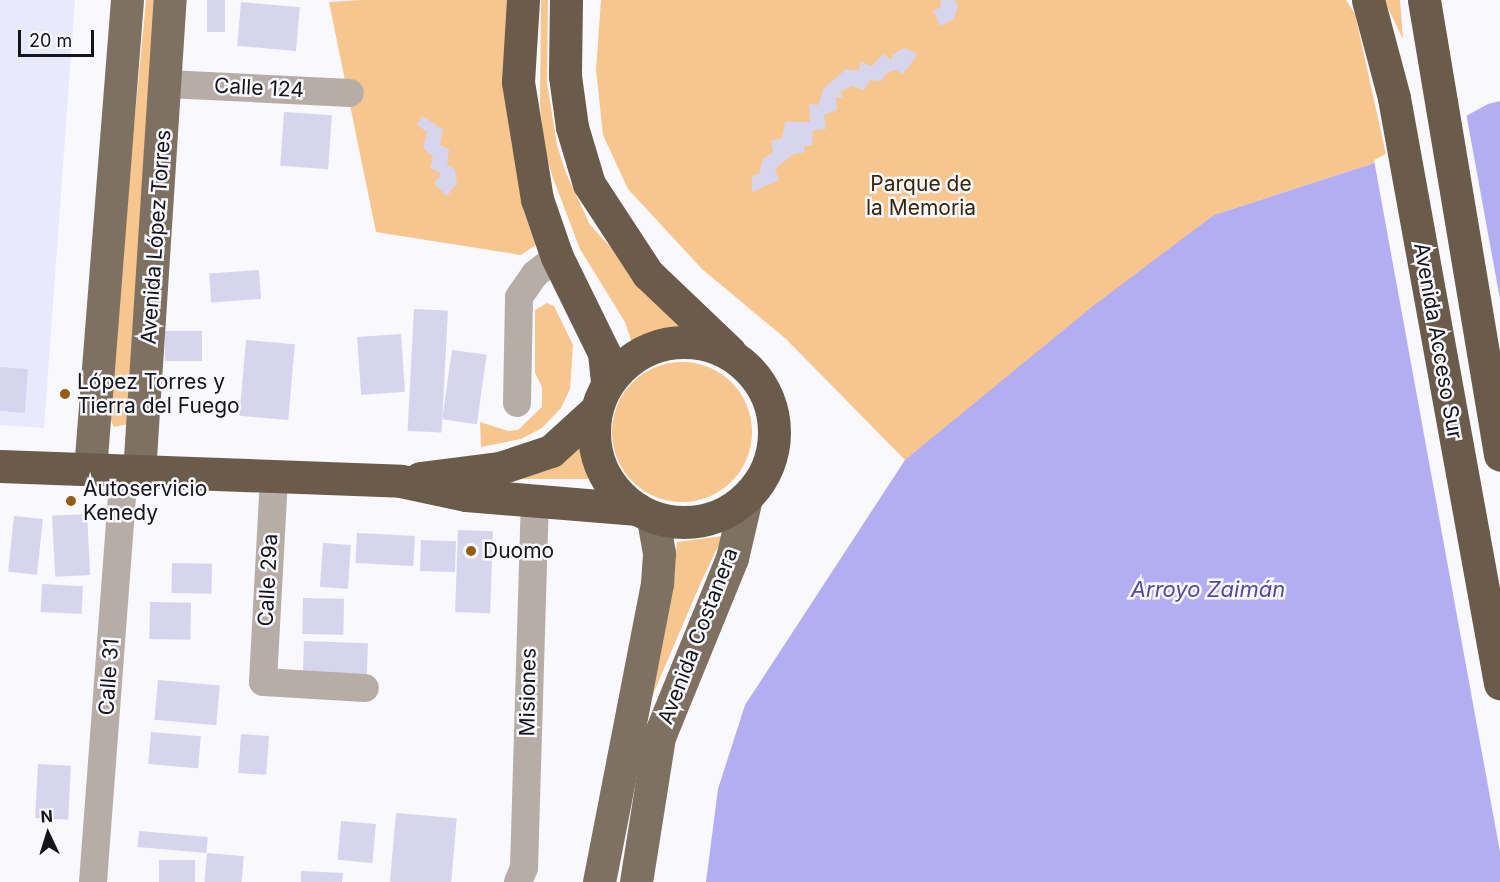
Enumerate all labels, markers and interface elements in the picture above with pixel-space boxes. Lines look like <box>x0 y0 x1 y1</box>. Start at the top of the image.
scale bar <box>21 18 98 56</box>
text: 20 m <box>29 30 72 51</box>
street label: Calle 124 <box>213 73 305 103</box>
street label: Avenida López Torres <box>136 129 176 345</box>
park label: Parque de la Memoria <box>866 171 976 221</box>
street label: Avenida Acceso Sur <box>1408 241 1468 441</box>
place label: López Torres y Tierra del Fuego <box>77 369 240 419</box>
marker: López Torres y Tierra del Fuego <box>58 387 72 401</box>
place label: Autoservicio Kenedy <box>83 476 207 526</box>
marker: Autoservicio Kenedy <box>64 494 78 508</box>
street label: Calle 29a <box>253 533 283 627</box>
place label: Duomo <box>483 538 554 564</box>
marker: Duomo <box>464 544 478 558</box>
street label: Avenida Costanera <box>653 544 743 728</box>
water label: Arroyo Zaimán <box>1131 577 1285 603</box>
street label: Calle 31 <box>94 638 124 716</box>
street label: Misiones <box>515 648 541 736</box>
north arrow <box>18 804 78 864</box>
text: N <box>40 806 54 826</box>

